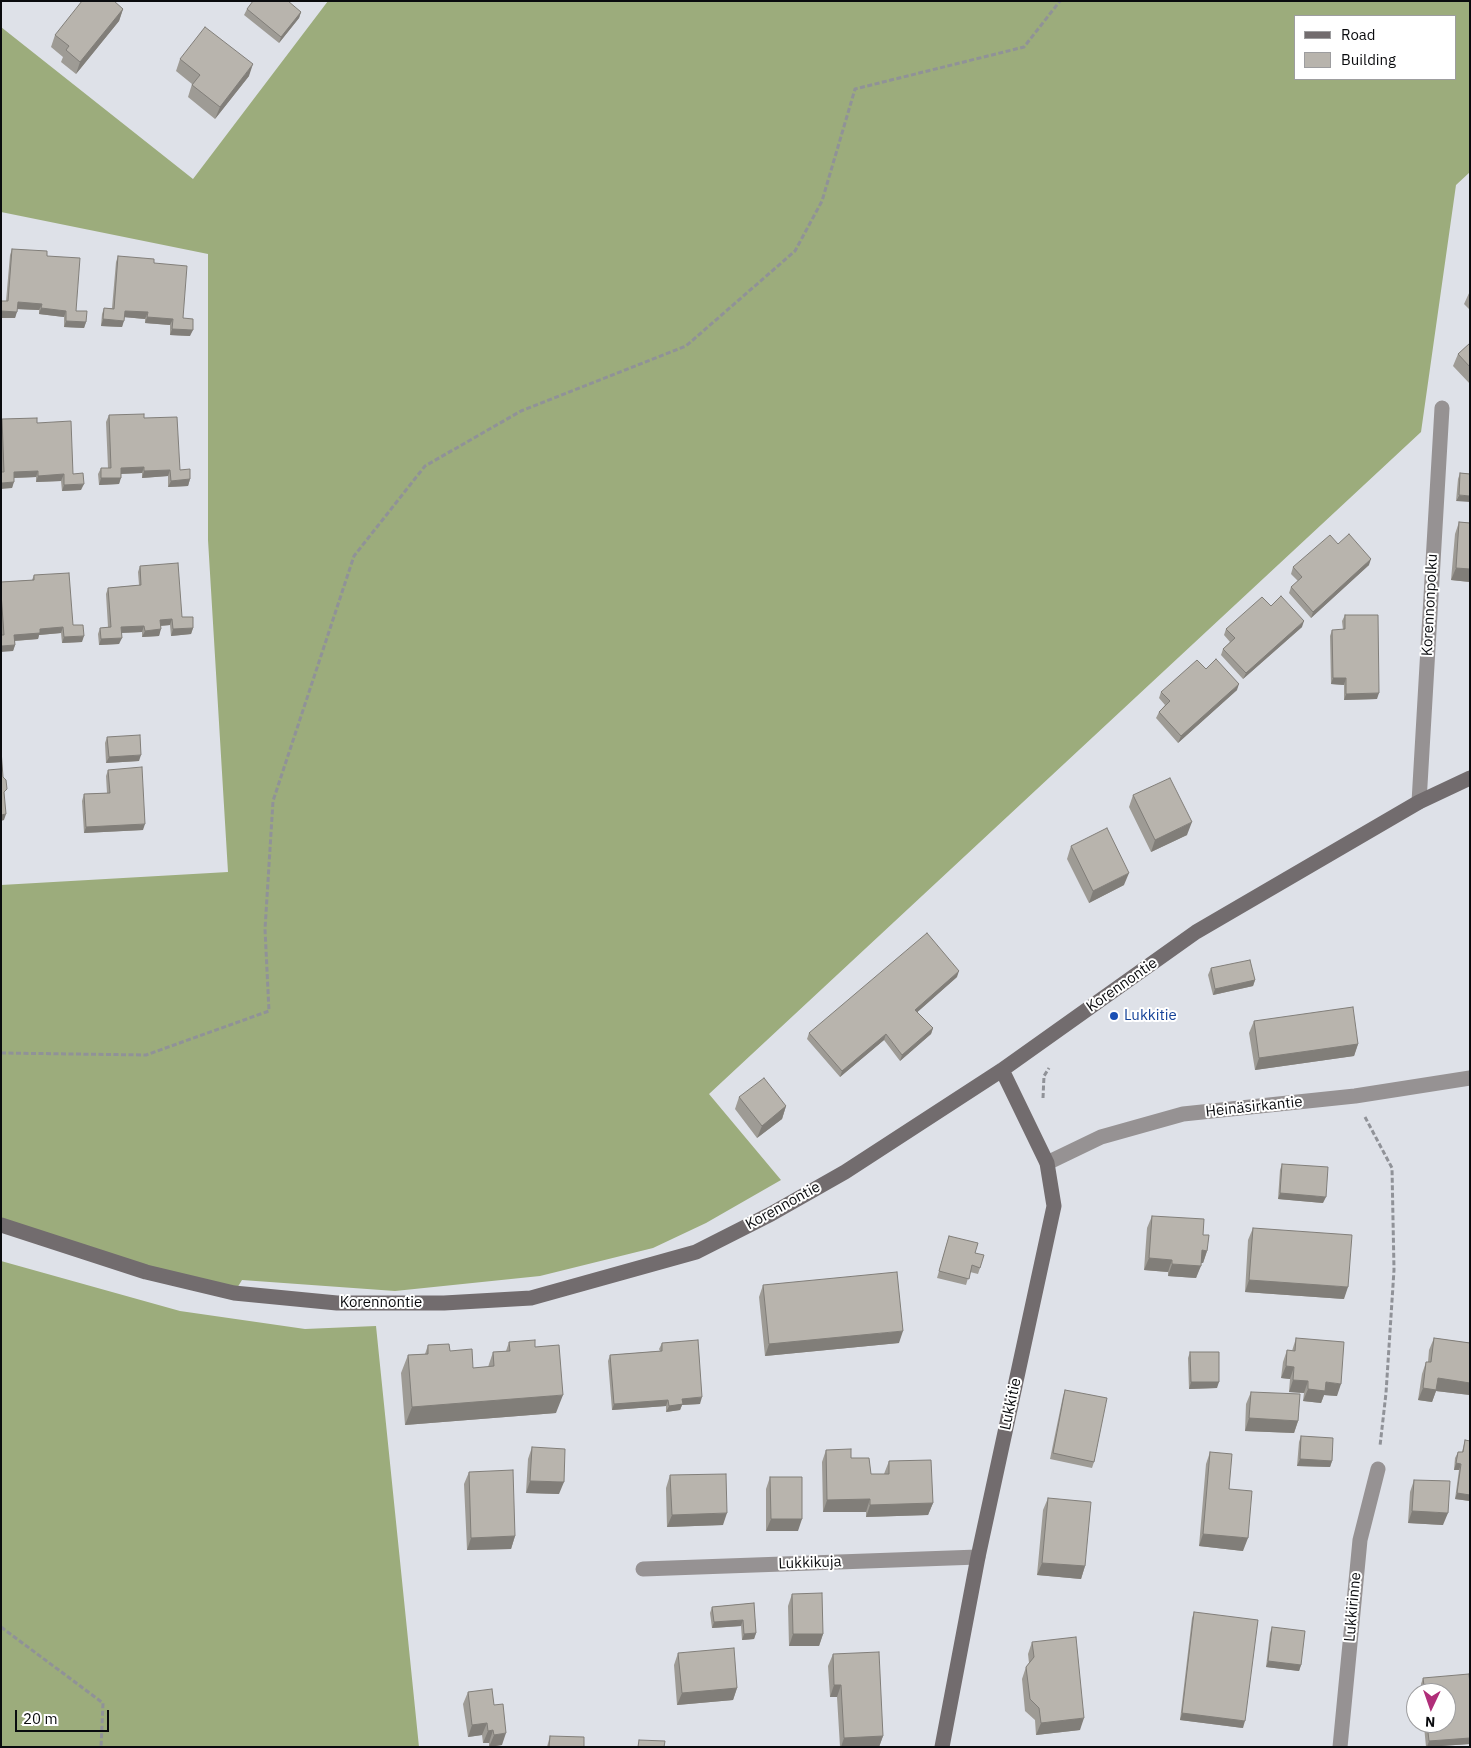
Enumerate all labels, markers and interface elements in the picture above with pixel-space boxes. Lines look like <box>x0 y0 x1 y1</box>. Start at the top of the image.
legend <box>1294 15 1456 80</box>
text: Road <box>1341 25 1376 44</box>
text: Building <box>1341 50 1396 69</box>
street label: Korennonpolku <box>1418 553 1442 657</box>
street label: Korennontie <box>1083 954 1161 1016</box>
place label: Lukkitie <box>1124 1007 1177 1025</box>
marker: Lukkitie <box>1108 1010 1120 1022</box>
street label: Heinäsirkantie <box>1205 1093 1303 1121</box>
street label: Korennontie <box>743 1178 823 1234</box>
street label: Korennontie <box>340 1294 422 1312</box>
street label: Lukkitie <box>997 1376 1025 1432</box>
street label: Lukkikuja <box>778 1553 842 1573</box>
street label: Lukkirinne <box>1341 1571 1365 1643</box>
north arrow <box>1406 1683 1456 1733</box>
scale bar <box>18 1700 111 1732</box>
text: 20 m <box>23 1709 58 1728</box>
text: N <box>1425 1713 1436 1731</box>

